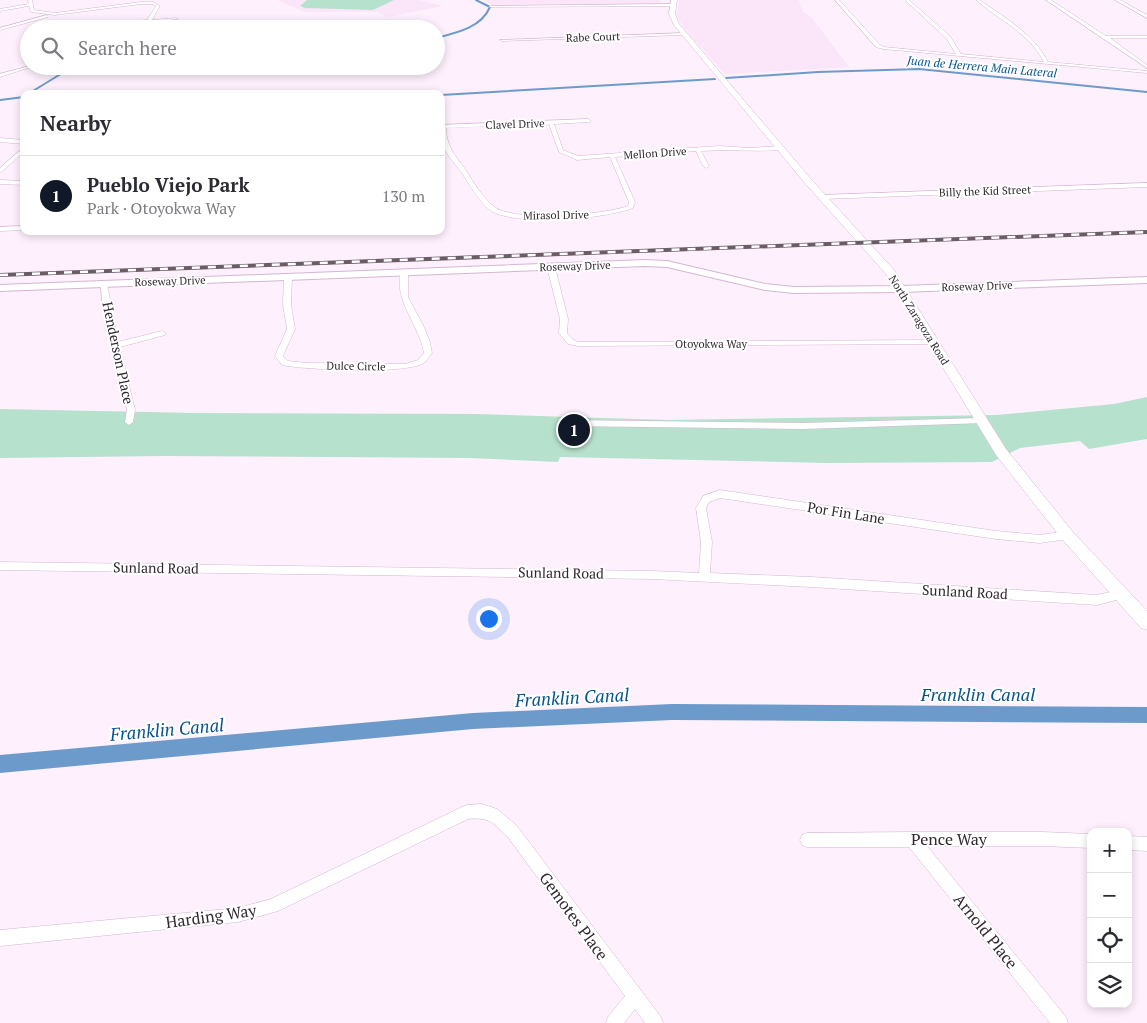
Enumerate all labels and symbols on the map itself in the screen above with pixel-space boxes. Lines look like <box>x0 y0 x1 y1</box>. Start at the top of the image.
street label: Rabe Court <box>566 29 620 45</box>
water label: Juan de Herrera Main Lateral <box>906 52 1058 81</box>
street label: Clavel Drive <box>485 116 545 132</box>
street label: Mellon Drive <box>623 144 687 162</box>
street label: Billy the Kid Street <box>939 182 1031 200</box>
street label: Mirasol Drive <box>523 207 589 223</box>
street label: Roseway Drive <box>539 258 611 274</box>
street label: North Zaragoza Road <box>886 272 952 368</box>
street label: Roseway Drive <box>134 273 206 289</box>
street label: Roseway Drive <box>941 278 1013 294</box>
street label: Henderson Place <box>98 300 139 406</box>
street label: Otoyokwa Way <box>675 337 747 351</box>
street label: Dulce Circle <box>326 358 386 374</box>
pin: 1 <box>558 411 590 449</box>
street label: Por Fin Lane <box>806 497 886 528</box>
street label: Sunland Road <box>113 557 199 578</box>
street label: Sunland Road <box>518 562 604 583</box>
street label: Sunland Road <box>922 580 1009 603</box>
your location <box>476 606 502 632</box>
water label: Franklin Canal <box>513 682 630 712</box>
water label: Franklin Canal <box>920 682 1035 706</box>
water label: Franklin Canal <box>108 712 225 746</box>
street label: Pence Way <box>911 828 988 850</box>
street label: Gemotes Place <box>535 867 613 965</box>
street label: Arnold Place <box>949 889 1023 973</box>
street label: Harding Way <box>164 899 259 933</box>

